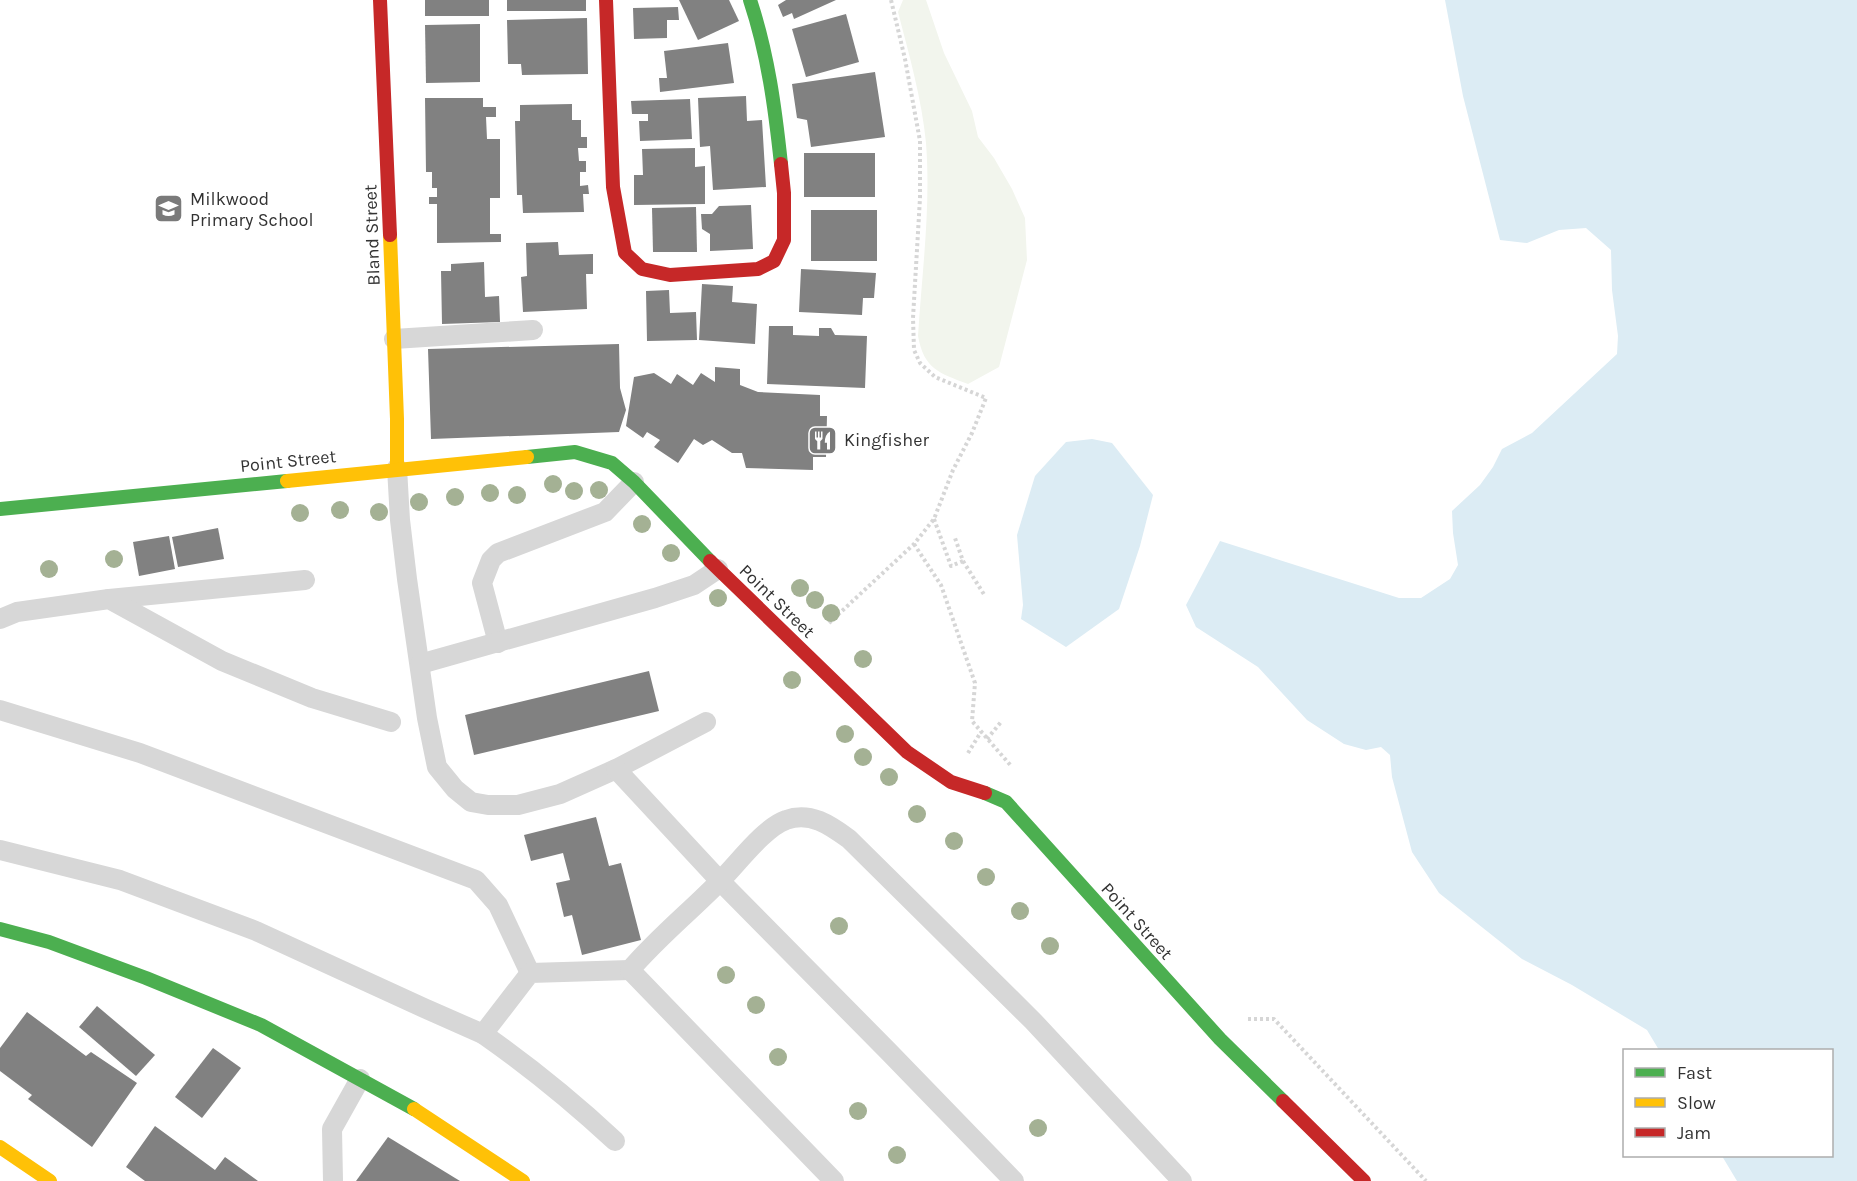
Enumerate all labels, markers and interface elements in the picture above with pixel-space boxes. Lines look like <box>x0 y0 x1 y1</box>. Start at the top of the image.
street label: Bland Street <box>359 184 385 286</box>
place label: Milkwood Primary School <box>190 188 314 231</box>
school or university icon: Milkwood Primary School <box>153 193 185 225</box>
restaurant icon: Kingfisher <box>807 424 839 456</box>
place label: Kingfisher <box>844 429 929 451</box>
street label: Point Street <box>239 445 337 477</box>
street label: Point Street <box>735 560 820 643</box>
street label: Point Street <box>1097 878 1178 964</box>
legend <box>1623 1049 1833 1157</box>
text: Fast <box>1677 1062 1712 1084</box>
text: Slow <box>1677 1092 1716 1114</box>
text: Jam <box>1677 1122 1711 1144</box>

